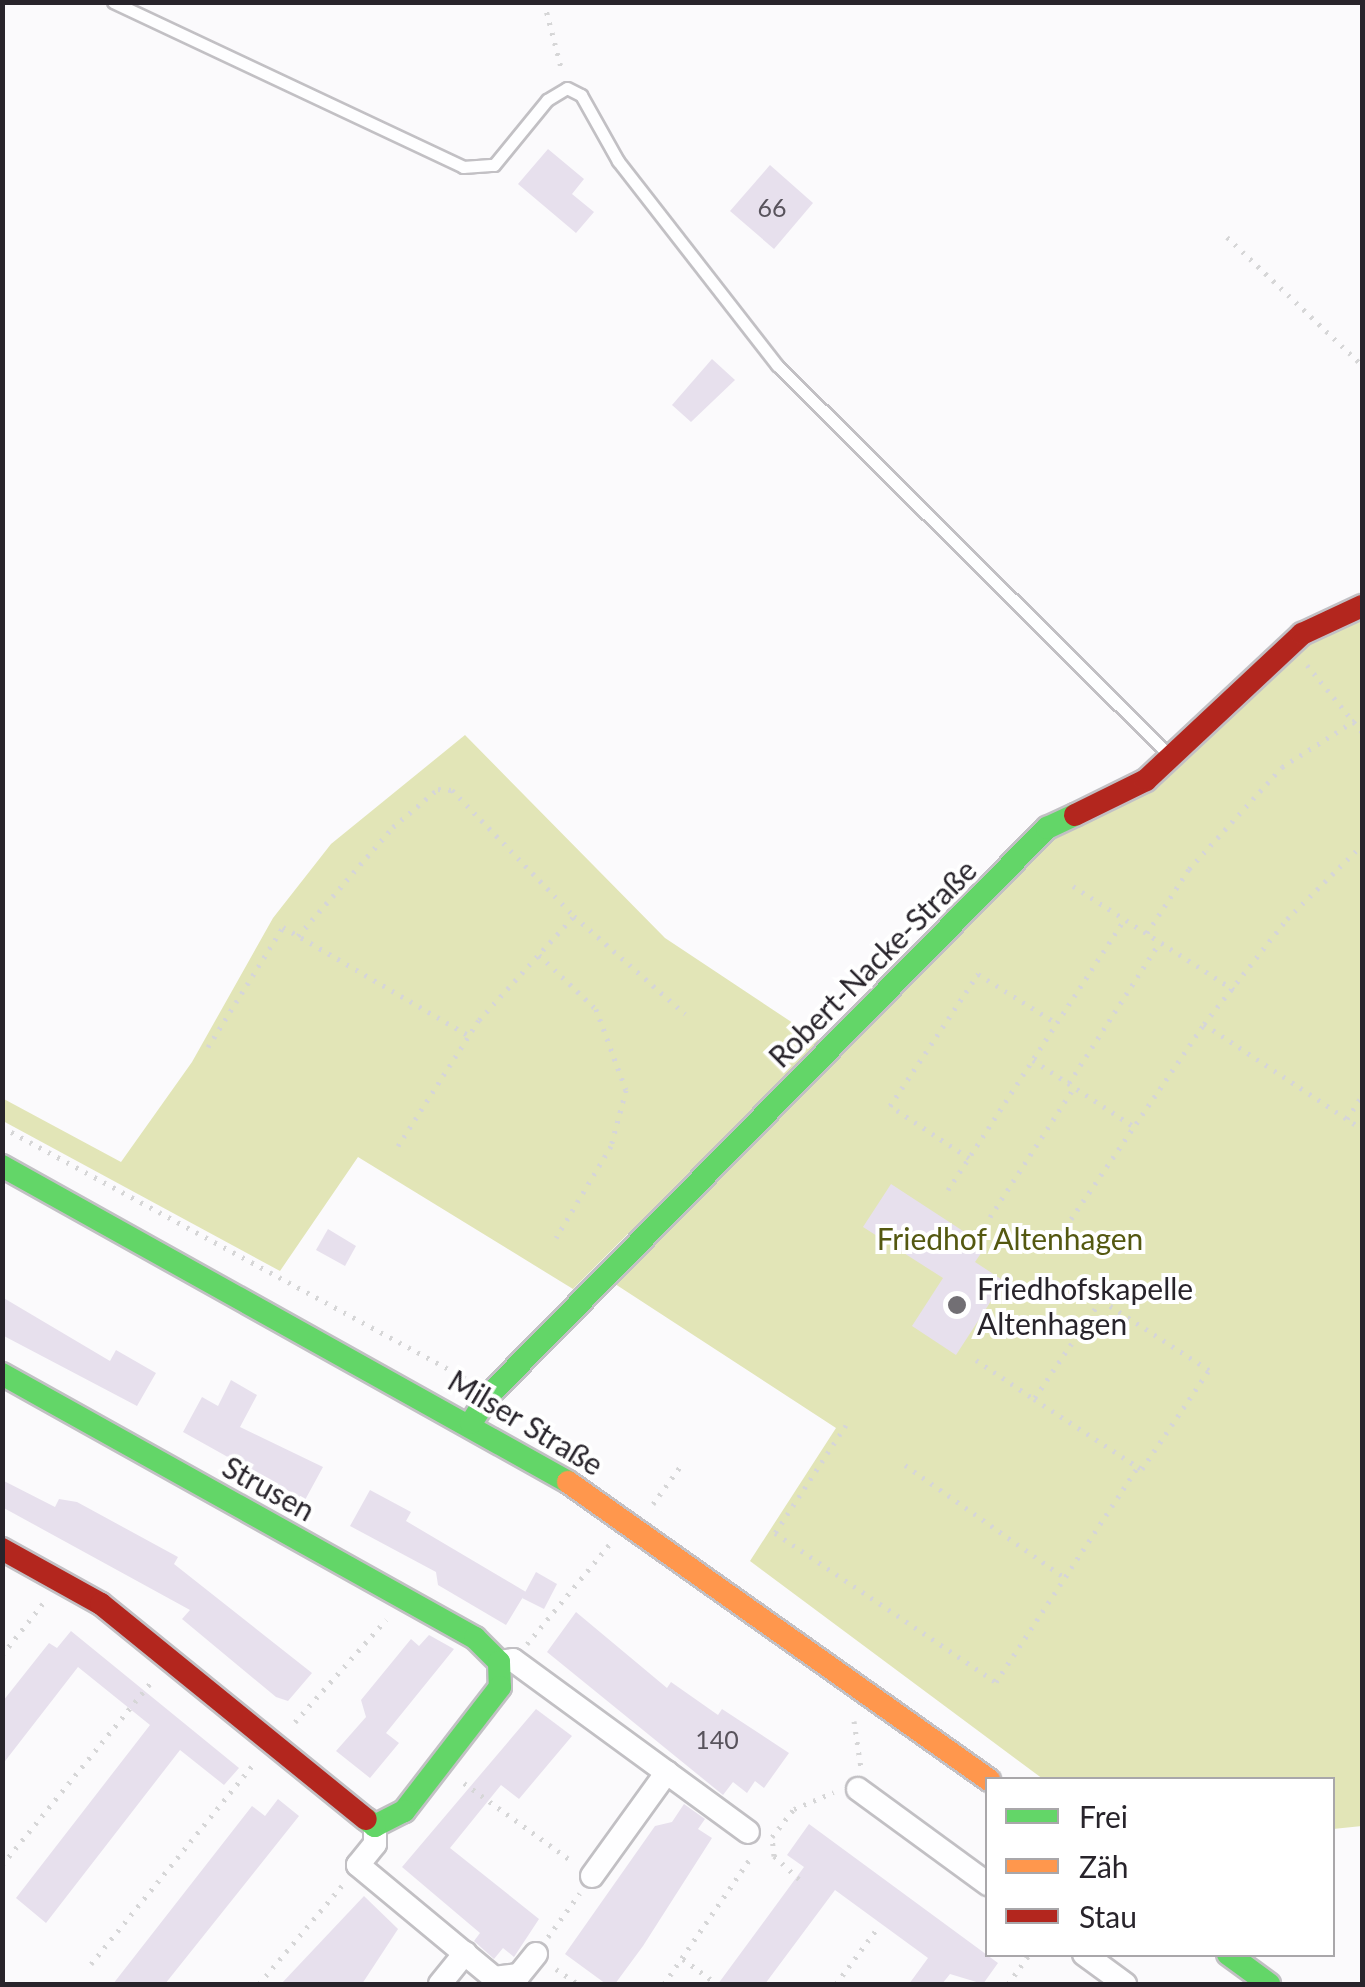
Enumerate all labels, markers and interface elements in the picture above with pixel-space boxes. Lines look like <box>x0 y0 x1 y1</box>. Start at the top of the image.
house number: 66 <box>758 192 786 222</box>
street label: Robert-Nacke-Straße <box>761 852 983 1074</box>
park label: Friedhof Altenhagen <box>876 1220 1144 1256</box>
place label: Friedhofskapelle Altenhagen <box>977 1270 1193 1340</box>
marker: Friedhofskapelle Altenhagen <box>946 1294 968 1316</box>
street label: Milser Straße <box>442 1362 610 1482</box>
street label: Strusen <box>217 1448 321 1528</box>
house number: 140 <box>695 1724 739 1754</box>
legend <box>985 1777 1335 1957</box>
text: Frei <box>1079 1798 1128 1834</box>
text: Zäh <box>1079 1848 1129 1884</box>
text: Stau <box>1079 1898 1137 1934</box>

